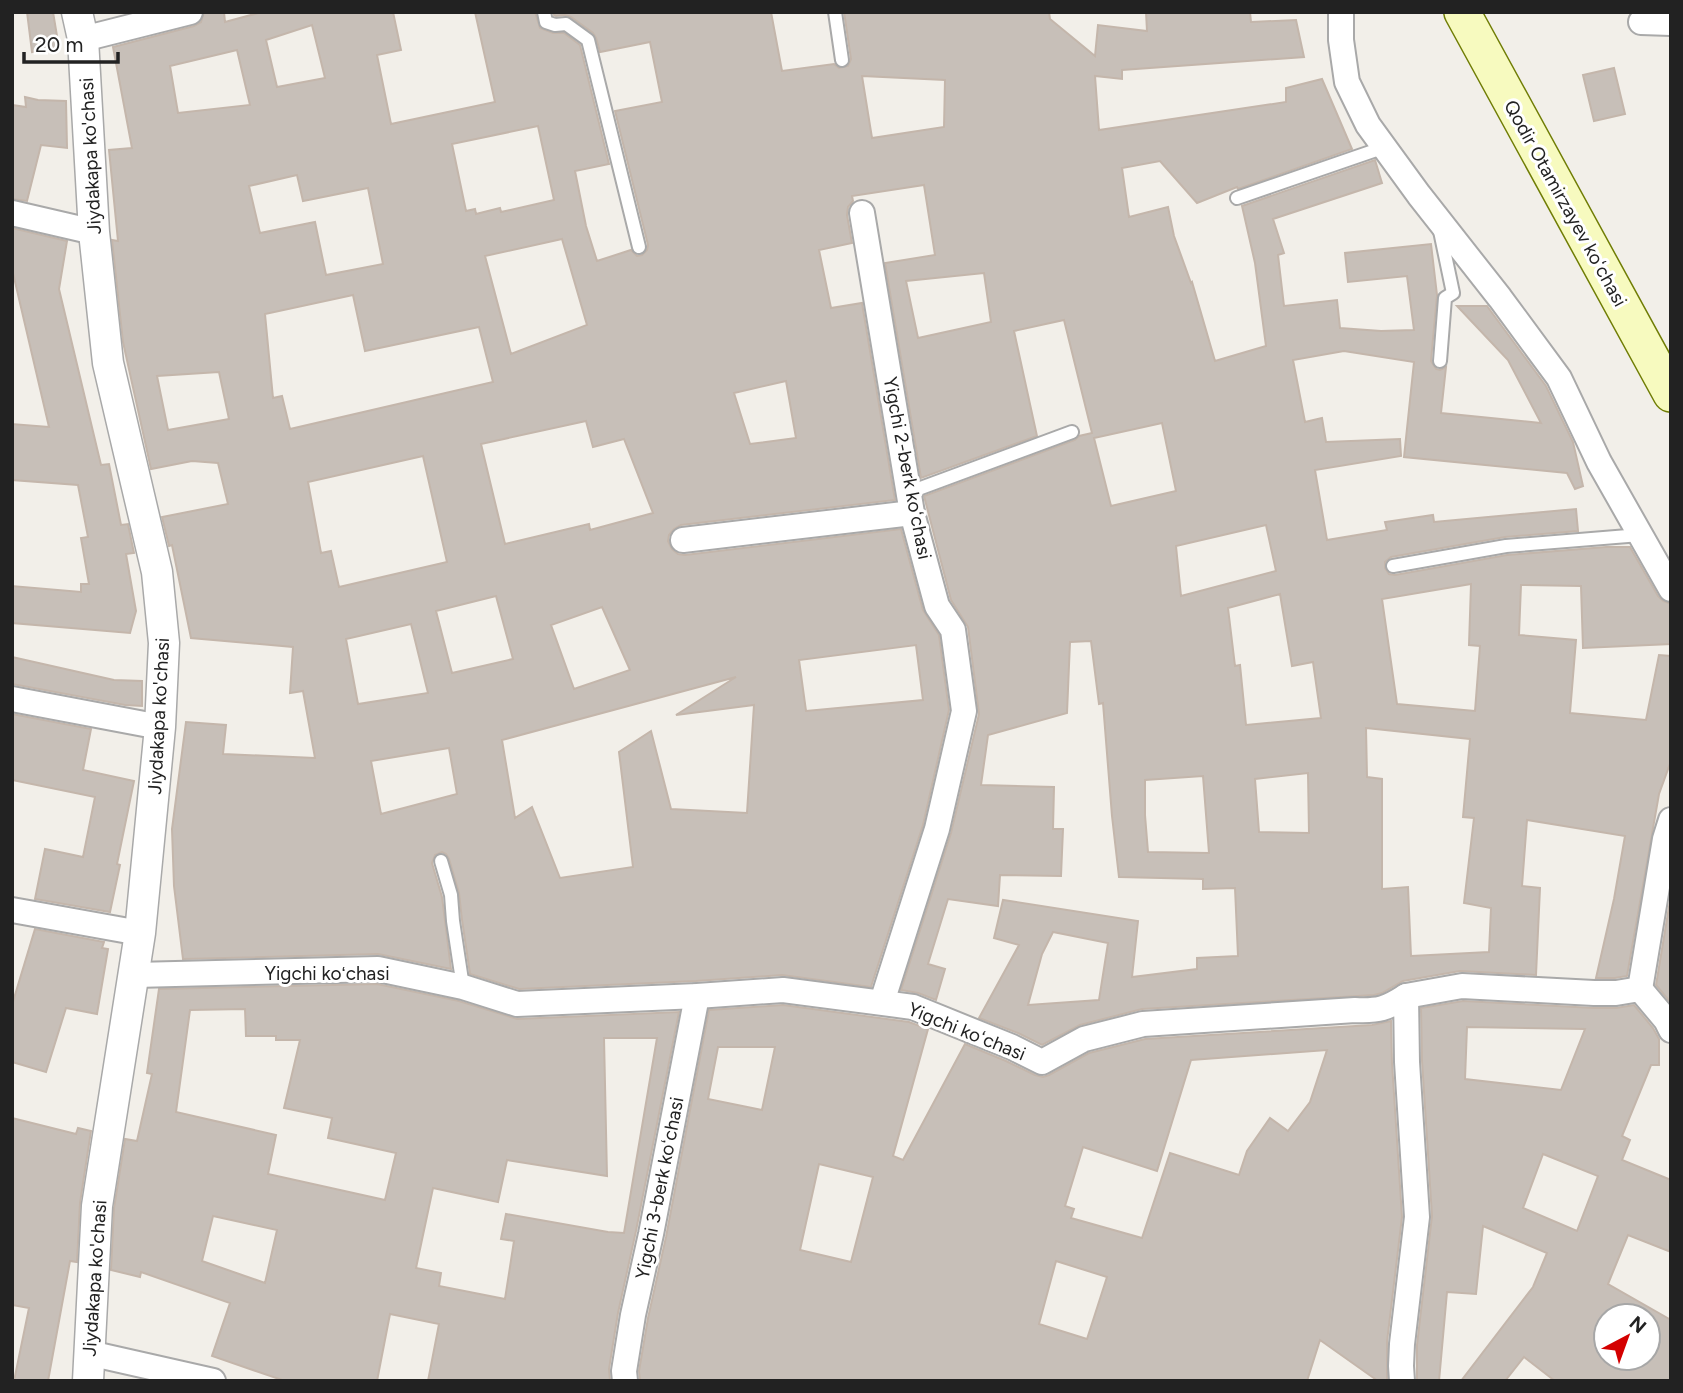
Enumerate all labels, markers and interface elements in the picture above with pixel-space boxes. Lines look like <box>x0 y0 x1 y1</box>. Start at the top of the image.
scale bar <box>24 21 119 65</box>
text: 20 m <box>35 32 83 57</box>
street label: Jiydakapa ko'chasi <box>75 77 106 235</box>
street label: Qodir Otamirzayev koʻchasi <box>1499 96 1632 310</box>
street label: Yigchi 2-berk koʻchasi <box>879 375 936 561</box>
street label: Jiydakapa ko'chasi <box>143 637 174 795</box>
street label: Yigchi koʻchasi <box>264 962 390 985</box>
street label: Yigchi koʻchasi <box>905 997 1029 1066</box>
street label: Yigchi 3-berk koʻchasi <box>631 1095 688 1281</box>
street label: Jiydakapa ko'chasi <box>78 1199 111 1357</box>
north arrow <box>1592 1302 1662 1372</box>
text: N <box>1625 1311 1651 1338</box>

